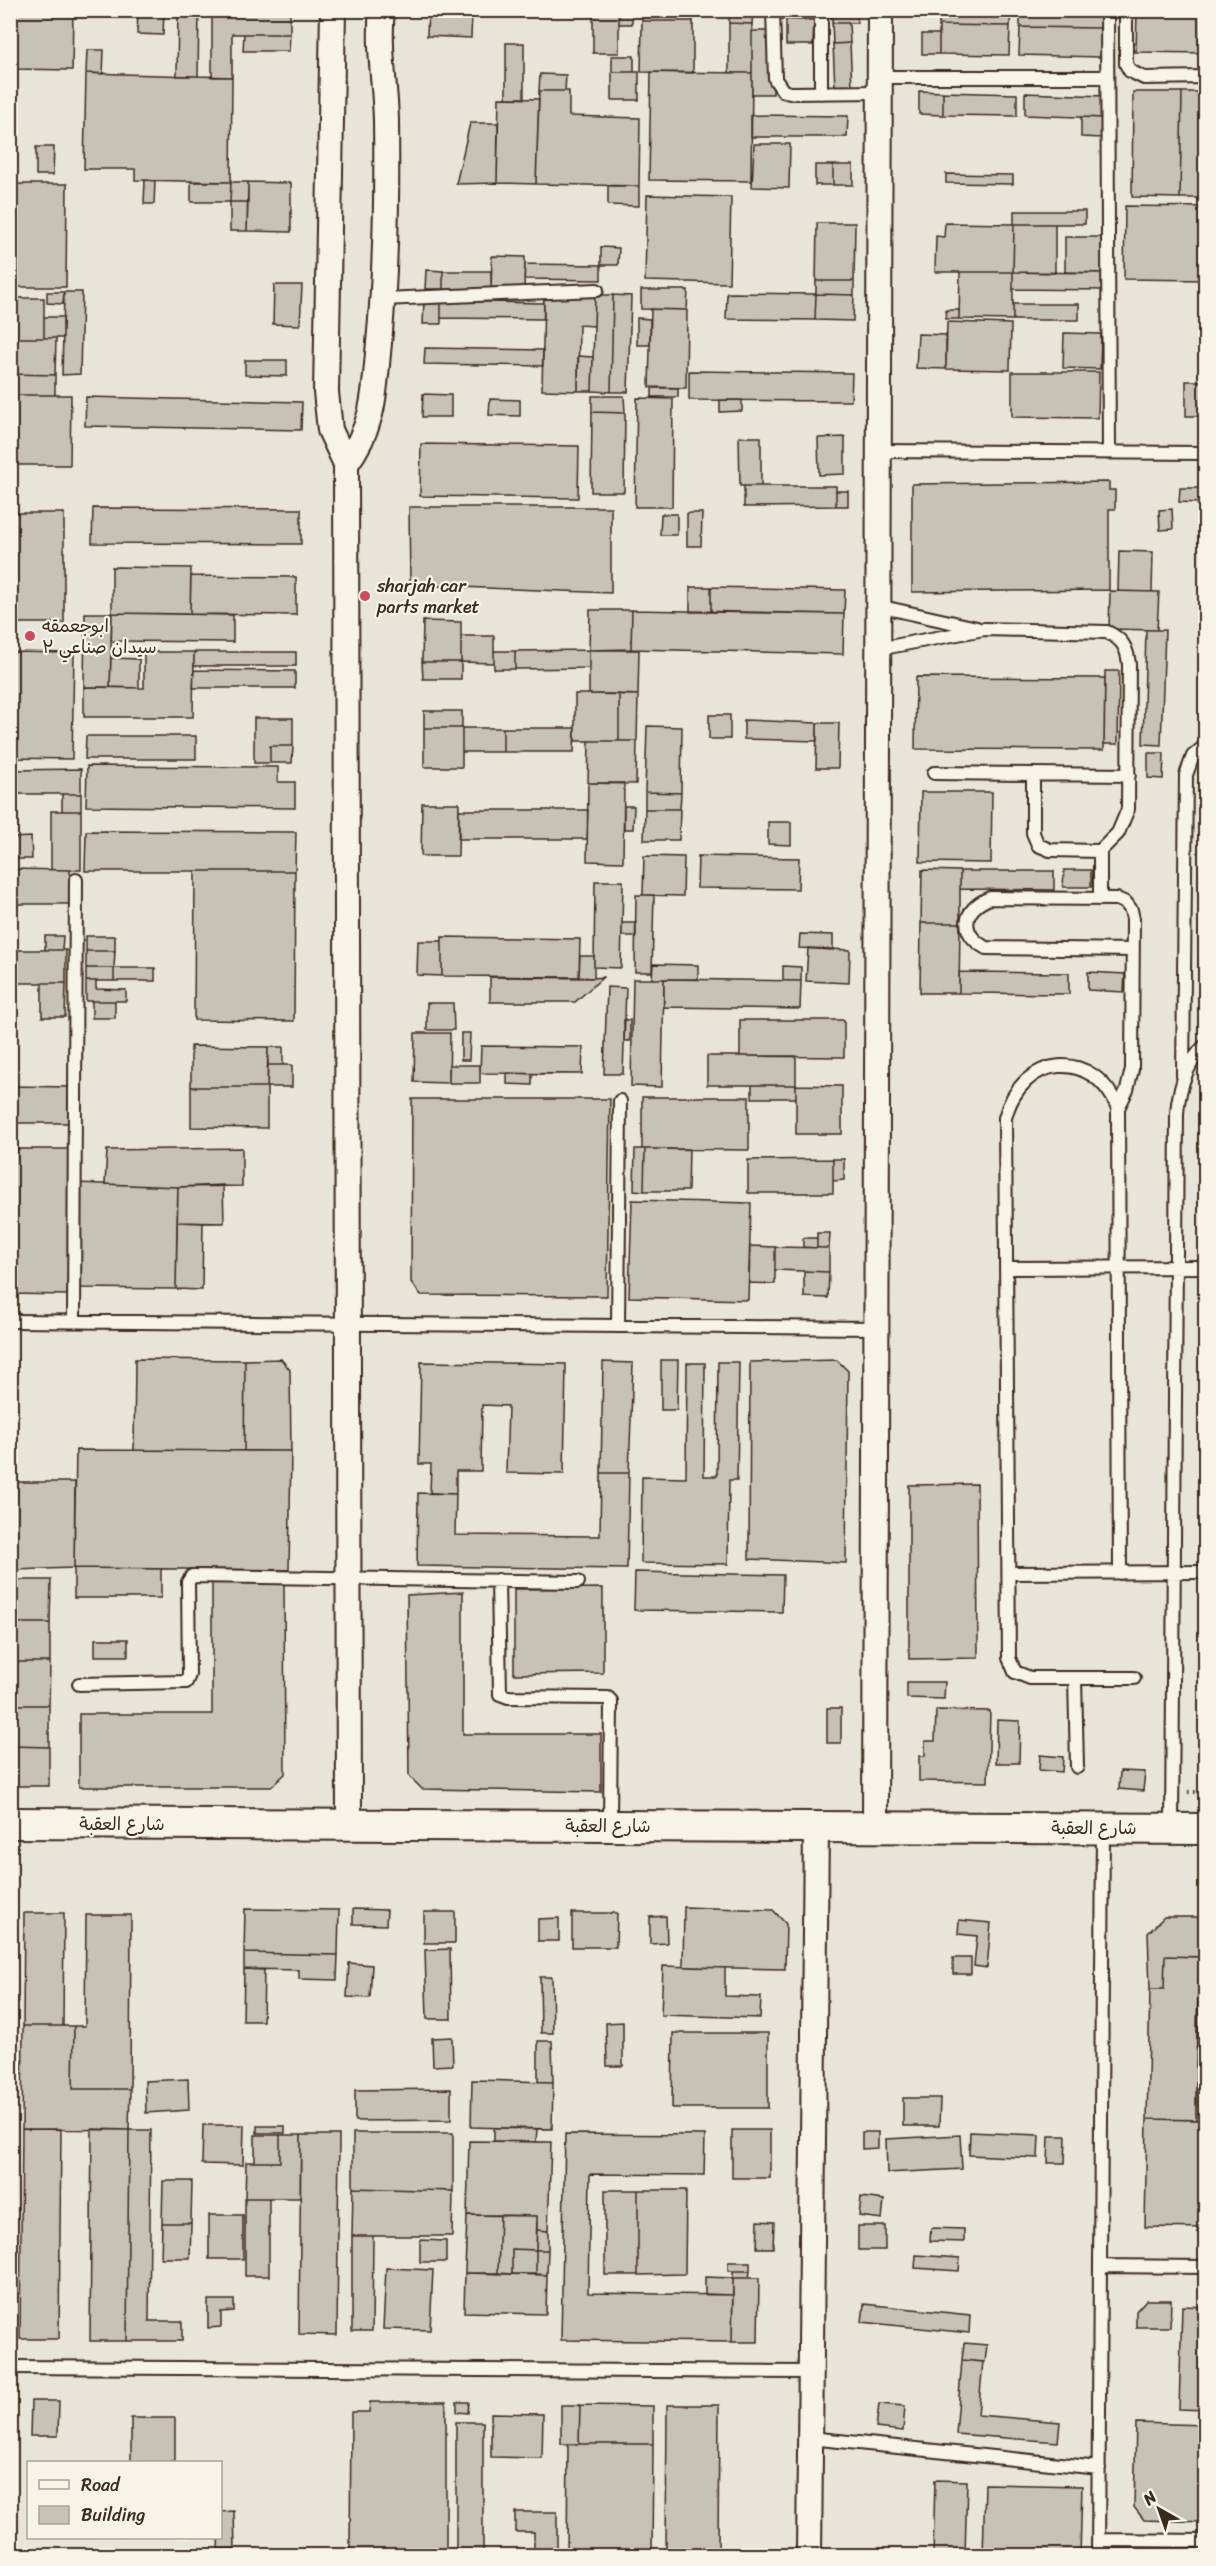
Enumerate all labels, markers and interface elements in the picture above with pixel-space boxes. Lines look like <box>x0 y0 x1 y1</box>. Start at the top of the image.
place label: sharjah car parts market <box>376 570 480 623</box>
marker: sharjah car parts market <box>358 589 372 603</box>
place label: ابوجعمقه سيدان صناعي ٣ <box>42 610 157 663</box>
marker: ابوجعمقه سيدان صناعي ٣ <box>23 629 37 643</box>
street label: شارع العقبة <box>79 1808 165 1840</box>
street label: شارع العقبة <box>565 1810 651 1842</box>
street label: شارع العقبة <box>1051 1812 1137 1844</box>
legend <box>27 2461 222 2539</box>
text: Road <box>81 2469 121 2501</box>
north arrow <box>1129 2479 1189 2539</box>
text: N <box>1135 2483 1164 2513</box>
text: Building <box>81 2499 145 2531</box>

